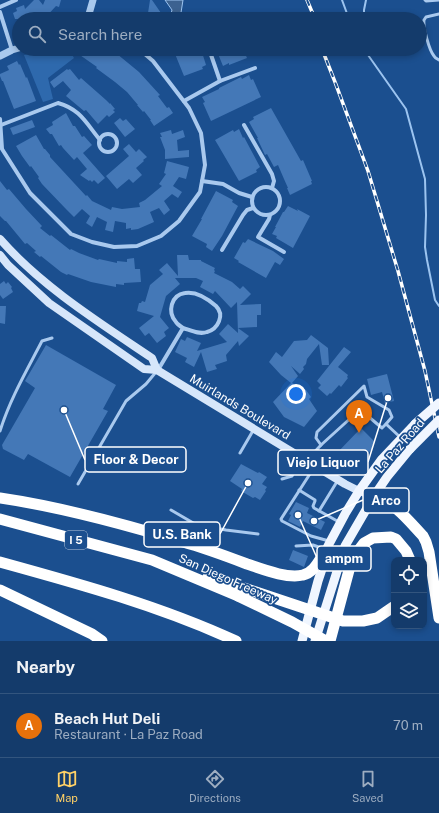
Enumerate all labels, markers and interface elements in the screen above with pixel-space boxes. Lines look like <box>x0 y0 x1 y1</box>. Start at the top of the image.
search box <box>12 12 427 56</box>
icon: search <box>26 23 48 45</box>
text: Search here <box>58 26 142 43</box>
street label: Muirlands Boulevard <box>187 371 293 443</box>
your location <box>286 384 306 404</box>
pin: A <box>346 400 372 433</box>
street label: La Paz Road <box>373 416 427 476</box>
callout: Floor & Decor <box>85 447 186 472</box>
callout: Viejo Liquor <box>278 450 368 475</box>
text: Floor & Decor <box>93 452 179 467</box>
text: Viejo Liquor <box>286 455 360 470</box>
callout: Arco <box>363 488 409 513</box>
text: Arco <box>371 493 401 508</box>
callout: U.S. Bank <box>144 522 220 547</box>
text: U.S. Bank <box>152 527 212 542</box>
road number: I 5 <box>65 531 87 549</box>
callout: ampm <box>317 546 371 571</box>
street label: San Diego Freeway <box>176 551 280 607</box>
text: ampm <box>325 551 363 566</box>
map controls <box>391 557 427 629</box>
button: locate <box>391 557 427 593</box>
button: layers <box>391 593 427 629</box>
text: Nearby <box>16 657 75 677</box>
text: Beach Hut Deli <box>54 710 160 727</box>
text: A <box>24 718 34 733</box>
text: 70 m <box>393 718 423 733</box>
text: Restaurant · La Paz Road <box>54 727 203 742</box>
tab: Map <box>56 768 78 804</box>
tab: Directions <box>189 768 241 804</box>
tab: Saved <box>352 768 383 804</box>

